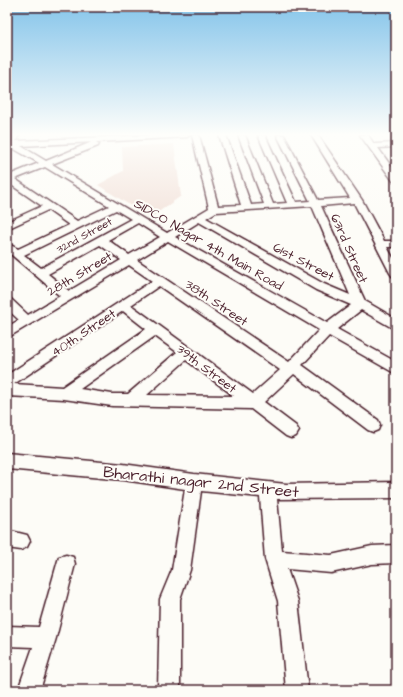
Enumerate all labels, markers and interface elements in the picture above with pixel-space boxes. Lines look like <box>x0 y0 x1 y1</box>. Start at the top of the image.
street label: SIDCO Nagar 4th Main Road <box>130 195 286 296</box>
street label: 63rd Street <box>326 211 373 287</box>
street label: 32nd Street <box>54 214 115 257</box>
street label: 61st Street <box>270 238 338 286</box>
street label: 28th Street <box>44 247 116 300</box>
street label: 38th Street <box>182 275 252 331</box>
street label: 40th Street <box>48 304 120 361</box>
street label: 39th Street <box>173 340 241 398</box>
street label: Bharathi nagar 2nd Street <box>102 461 300 504</box>

